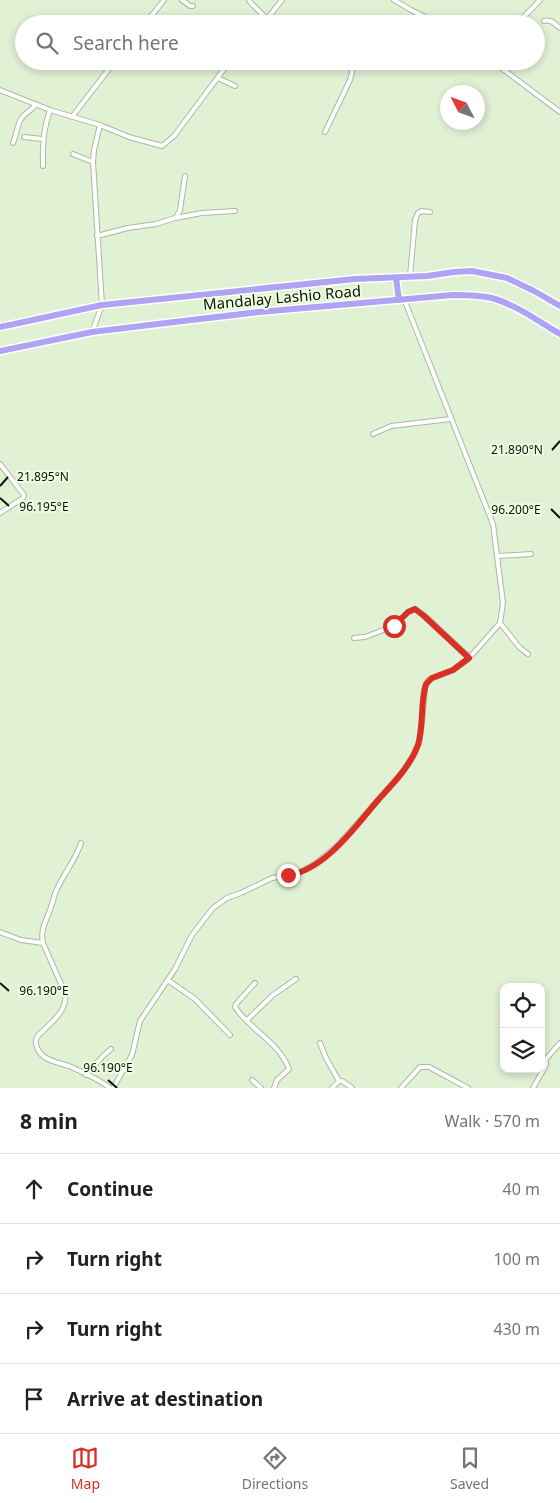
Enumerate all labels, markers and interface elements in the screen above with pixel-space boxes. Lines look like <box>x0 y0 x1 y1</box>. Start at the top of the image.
search box <box>15 15 545 70</box>
icon: search <box>33 29 61 57</box>
text: Search here <box>73 30 179 56</box>
north arrow <box>440 85 485 130</box>
street label: Mandalay Lashio Road <box>202 280 362 314</box>
text: 21.890°N <box>491 441 543 458</box>
text: 21.895°N <box>17 468 69 485</box>
text: 96.195°E <box>19 498 69 515</box>
text: 96.200°E <box>491 501 541 518</box>
route start <box>383 615 406 638</box>
route end <box>277 864 300 887</box>
text: 96.190°E <box>19 982 69 999</box>
map controls <box>500 983 545 1073</box>
button: locate <box>500 983 545 1028</box>
button: layers <box>500 1028 545 1073</box>
text: 96.190°E <box>83 1059 133 1076</box>
text: 8 min <box>20 1107 78 1135</box>
text: Walk · 570 m <box>445 1110 540 1132</box>
icon: ahead <box>20 1175 48 1203</box>
text: Continue <box>67 1176 153 1202</box>
text: 40 m <box>503 1178 540 1200</box>
icon: right <box>20 1245 48 1273</box>
text: Turn right <box>67 1246 162 1272</box>
text: 100 m <box>493 1248 540 1270</box>
icon: right <box>20 1315 48 1343</box>
text: Turn right <box>67 1316 162 1342</box>
text: 430 m <box>493 1318 540 1340</box>
icon: arrive <box>20 1385 48 1413</box>
text: Arrive at destination <box>67 1386 263 1412</box>
tab: Map <box>71 1444 100 1493</box>
tab: Directions <box>242 1444 308 1493</box>
tab: Saved <box>450 1444 489 1493</box>

